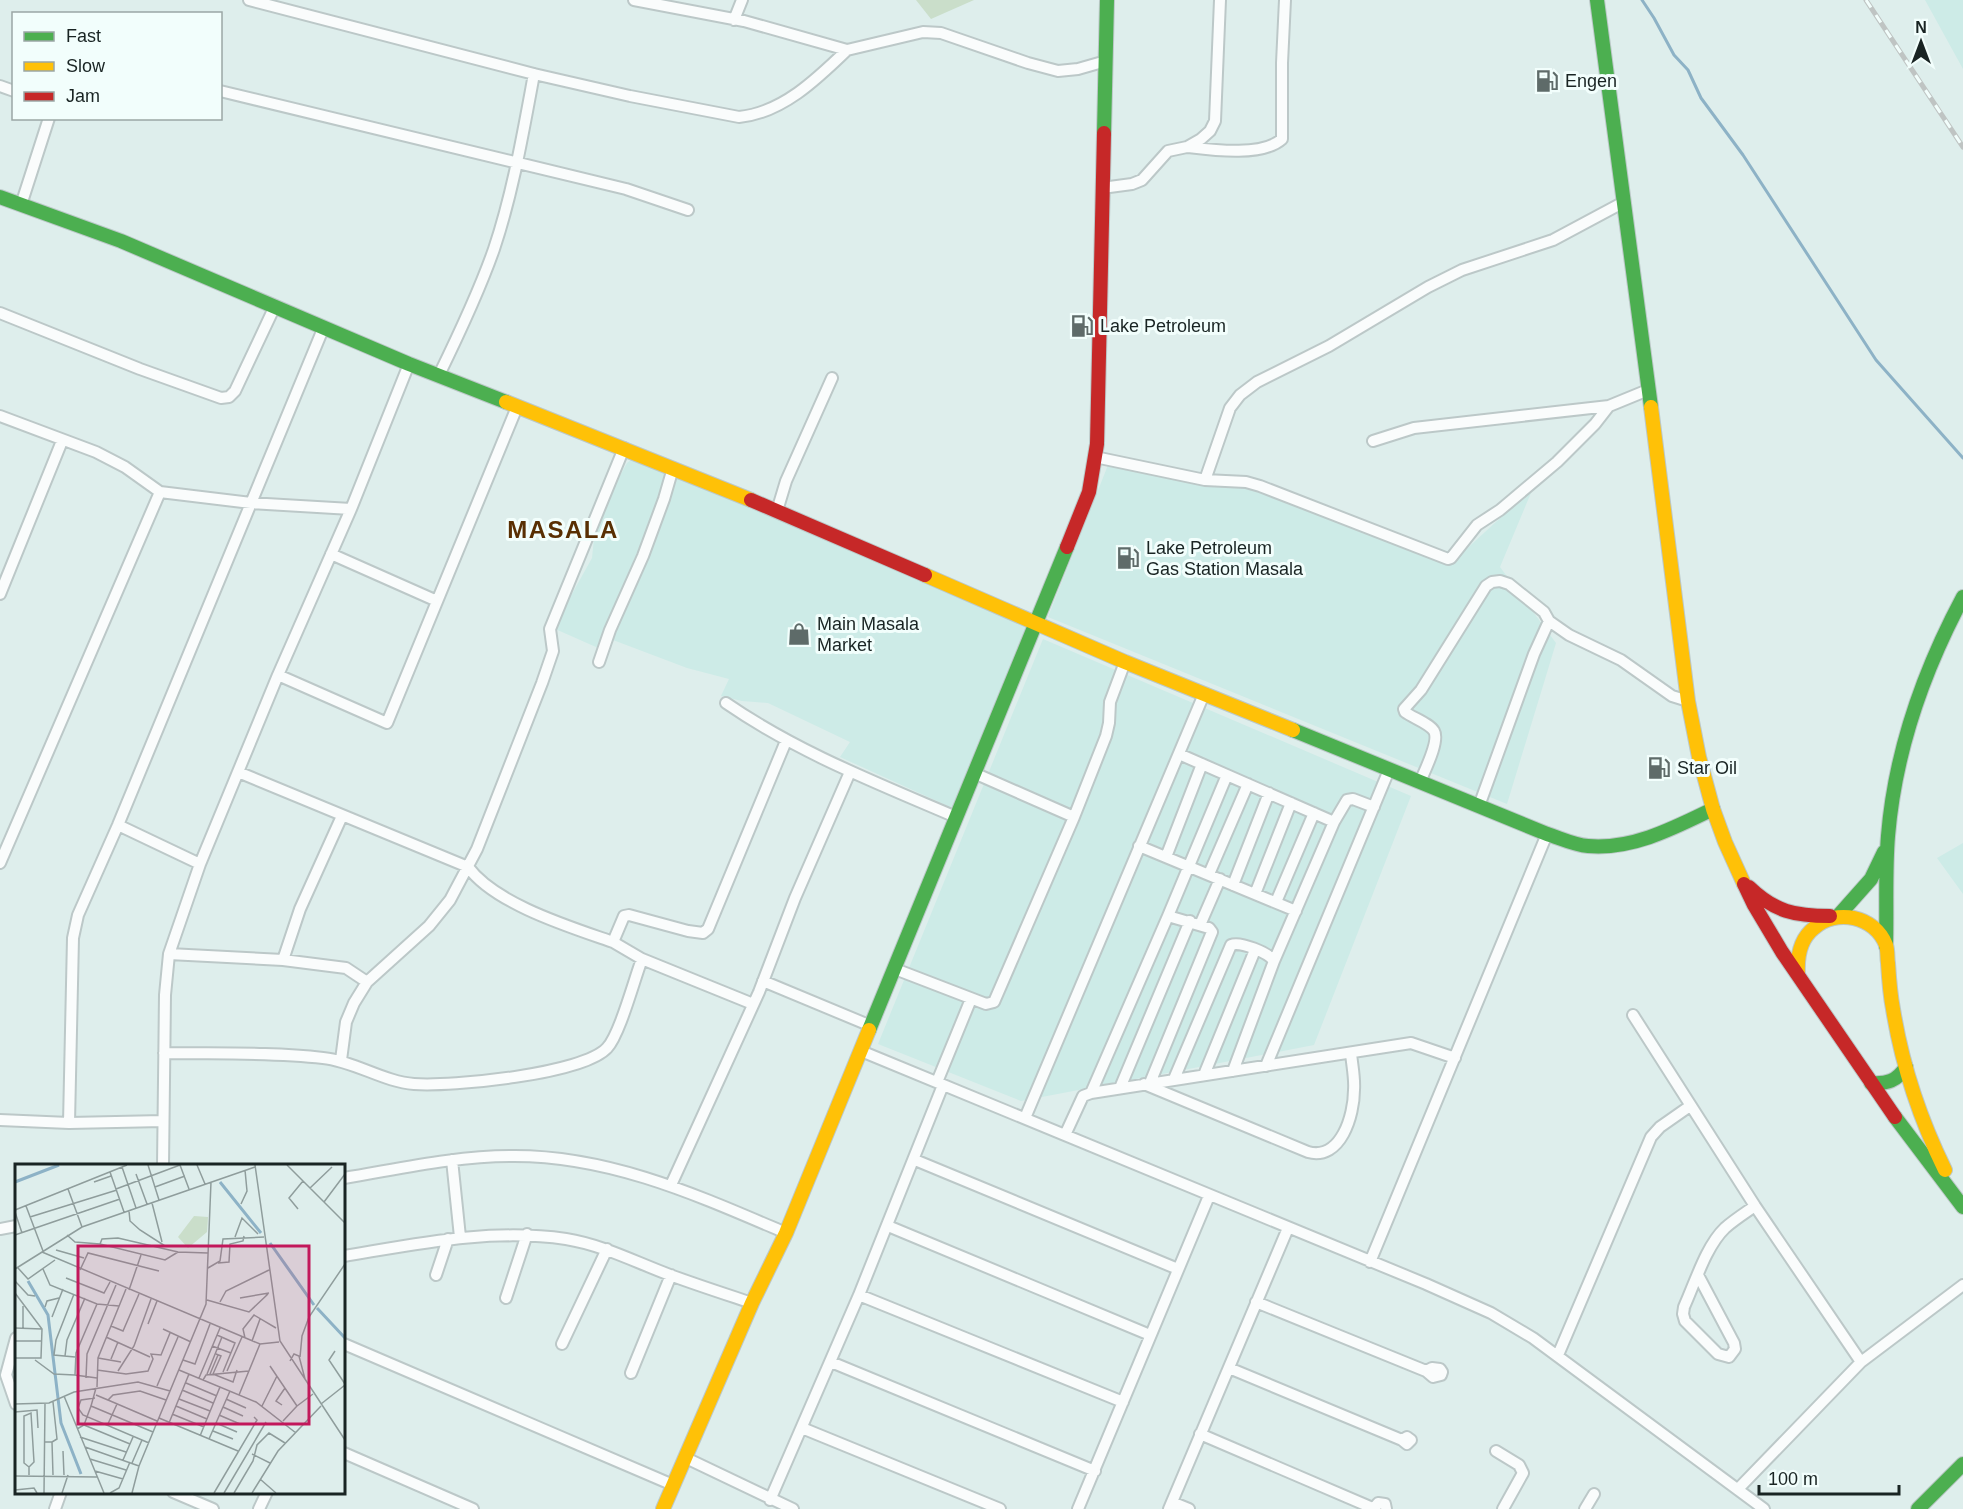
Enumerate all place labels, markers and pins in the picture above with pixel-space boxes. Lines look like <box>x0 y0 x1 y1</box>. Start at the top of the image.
fuel station icon: Engen <box>1534 68 1560 94</box>
place label: Engen <box>1565 71 1617 91</box>
fuel station icon: Lake Petroleum <box>1069 313 1095 339</box>
place label: Lake Petroleum <box>1100 316 1226 336</box>
place label: Lake Petroleum Gas Station Masala <box>1146 538 1304 579</box>
fuel station icon: Lake Petroleum Gas Station Masala <box>1115 545 1141 571</box>
place label: Main Masala Market <box>817 614 920 655</box>
shop icon: Main Masala Market <box>786 621 812 647</box>
fuel station icon: Star Oil <box>1646 755 1672 781</box>
place label: Star Oil <box>1677 758 1737 778</box>

